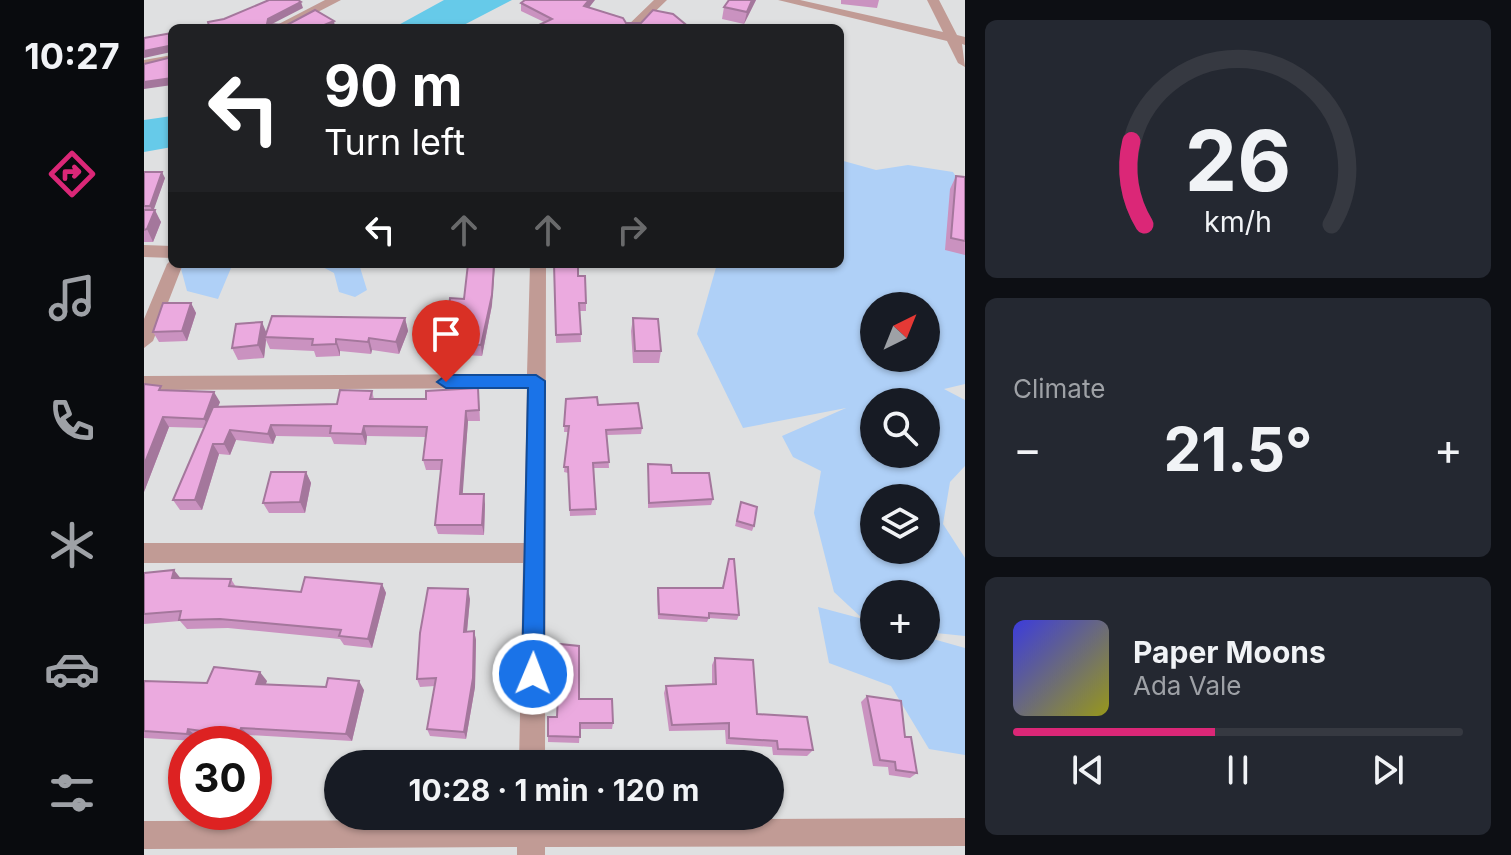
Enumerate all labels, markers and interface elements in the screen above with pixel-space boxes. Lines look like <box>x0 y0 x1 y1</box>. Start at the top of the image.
text: 10:27 <box>24 34 120 78</box>
text: 90 m <box>324 52 463 120</box>
icon: left <box>192 56 296 160</box>
text: 26 <box>1185 110 1291 211</box>
text: Turn left <box>324 120 465 164</box>
icon: directions <box>44 146 100 202</box>
text: km/h <box>1204 204 1272 239</box>
icon: left <box>358 208 402 252</box>
icon: ahead <box>442 208 486 252</box>
icon: ahead <box>526 208 570 252</box>
icon: right <box>610 208 654 252</box>
icon: music <box>44 270 100 326</box>
north arrow <box>860 292 940 372</box>
map controls <box>860 292 940 660</box>
pin <box>412 300 480 382</box>
icon: arrive <box>424 312 468 356</box>
text: Climate <box>1013 373 1105 404</box>
button: search <box>860 388 940 468</box>
icon: phone <box>44 393 100 449</box>
text: 21.5° <box>1164 413 1312 485</box>
text: − <box>1013 422 1042 476</box>
text: + <box>1434 422 1463 476</box>
button: layers <box>860 484 940 564</box>
icon: climate <box>44 517 100 573</box>
button: + <box>860 580 940 660</box>
position arrow <box>491 632 575 716</box>
text: Paper Moons <box>1133 634 1326 670</box>
icon: car <box>44 641 100 697</box>
text: Ada Vale <box>1133 670 1241 701</box>
speed limit sign: 30 <box>168 726 272 830</box>
icon: previous <box>1066 748 1110 792</box>
icon: pause <box>1216 748 1260 792</box>
icon: next <box>1366 748 1410 792</box>
icon: filters <box>44 765 100 821</box>
text: 10:28 · 1 min · 120 m <box>409 772 699 808</box>

